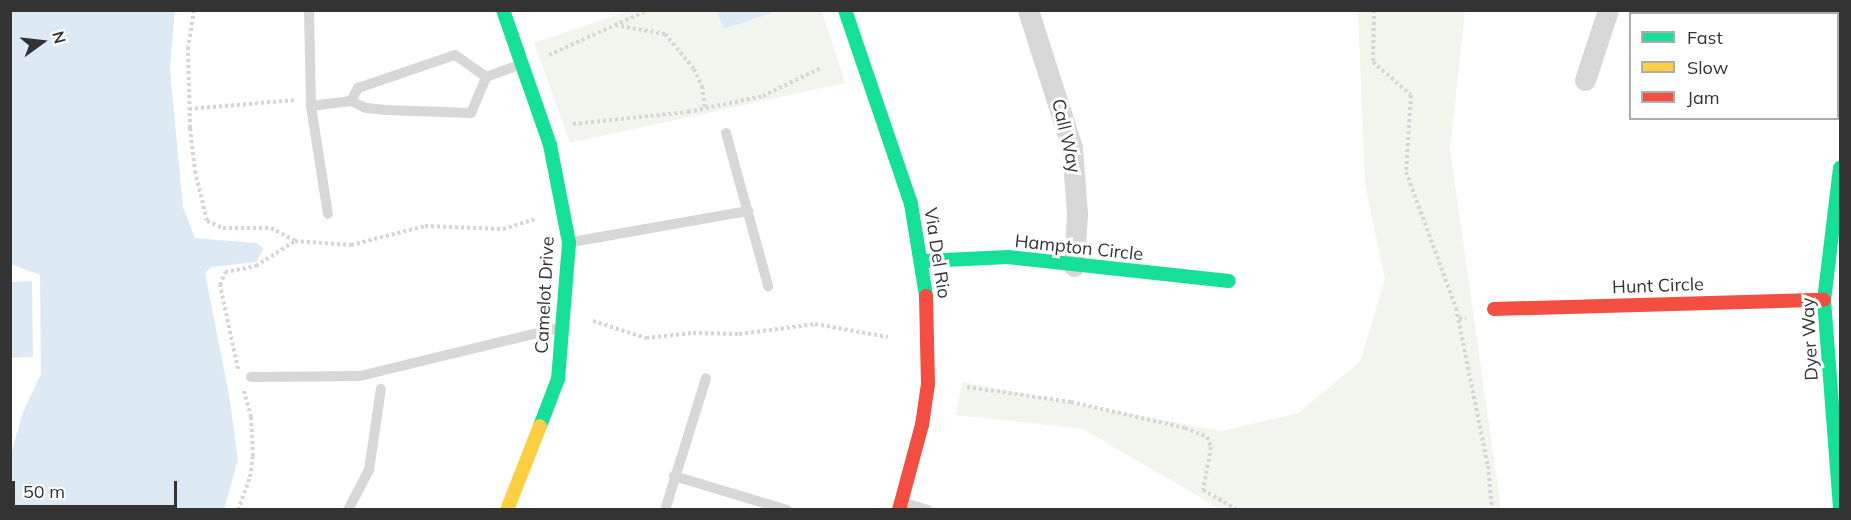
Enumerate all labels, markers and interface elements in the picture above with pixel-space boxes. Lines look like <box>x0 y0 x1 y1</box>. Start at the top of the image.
north arrow <box>12 12 72 72</box>
legend <box>1629 12 1839 120</box>
text: Fast <box>1687 26 1723 49</box>
text: N <box>48 29 71 46</box>
text: Slow <box>1687 56 1728 79</box>
text: Jam <box>1687 86 1720 109</box>
street label: Call Way <box>1047 97 1085 175</box>
street label: Via Del Rio <box>919 206 955 300</box>
street label: Hampton Circle <box>1014 231 1144 265</box>
street label: Camelot Drive <box>531 236 559 354</box>
street label: Hunt Circle <box>1612 274 1704 298</box>
street label: Dyer Way <box>1797 297 1823 381</box>
scale bar <box>15 469 180 507</box>
text: 50 m <box>23 480 65 503</box>

